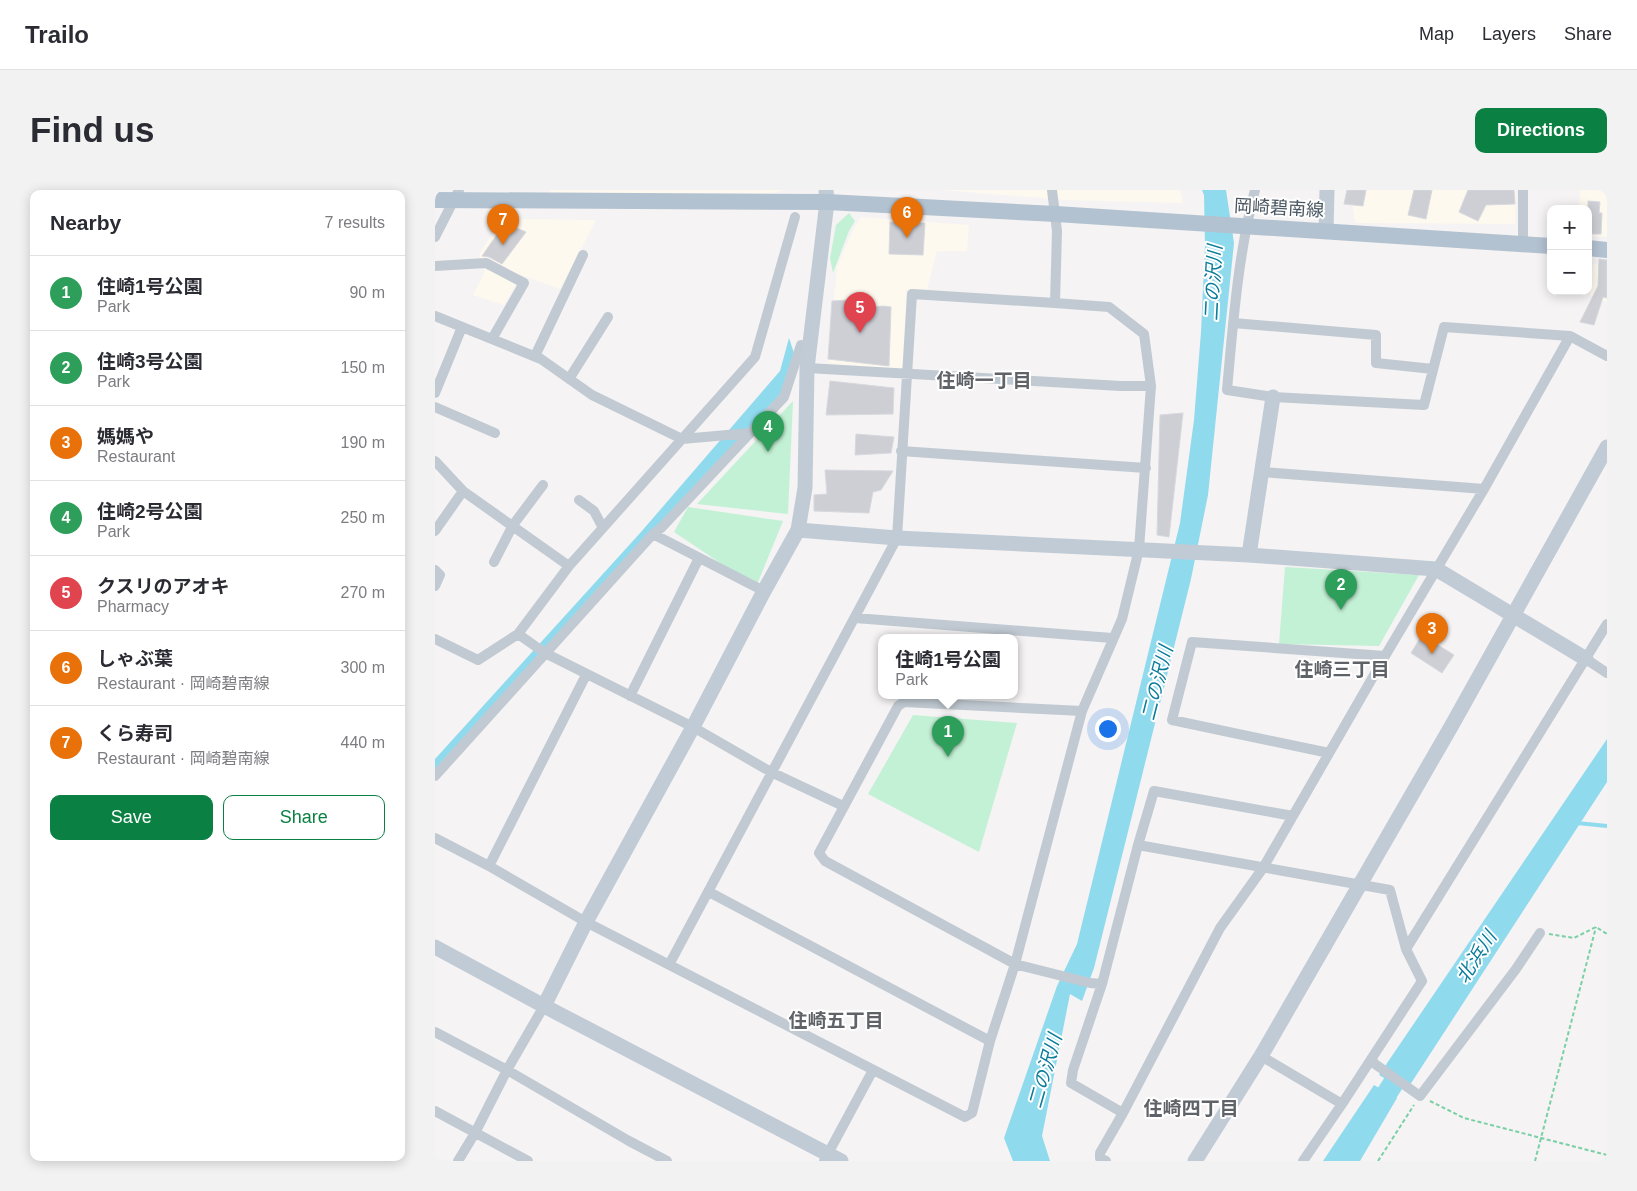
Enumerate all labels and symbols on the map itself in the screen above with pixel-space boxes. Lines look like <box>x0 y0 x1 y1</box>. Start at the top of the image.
street label: 岡崎碧南線 <box>1234 196 1324 220</box>
pin: 6 <box>891 197 923 238</box>
pin: 7 <box>487 204 519 245</box>
water label: 二の沢川 <box>1201 243 1226 322</box>
pin: 5 <box>844 292 876 333</box>
district label: 住崎一丁目 <box>936 370 1032 391</box>
pin: 4 <box>752 411 784 452</box>
pin: 2 <box>1325 569 1357 610</box>
pin: 3 <box>1416 613 1448 654</box>
water label: 二の沢川 <box>1138 642 1177 722</box>
district label: 住崎三丁目 <box>1294 659 1390 680</box>
pin: 1 <box>932 716 964 757</box>
your location <box>1095 716 1121 742</box>
water label: 北浜川 <box>1452 926 1501 987</box>
district label: 住崎五丁目 <box>788 1010 884 1031</box>
water label: 二の沢川 <box>1024 1030 1066 1110</box>
district label: 住崎四丁目 <box>1143 1098 1239 1119</box>

